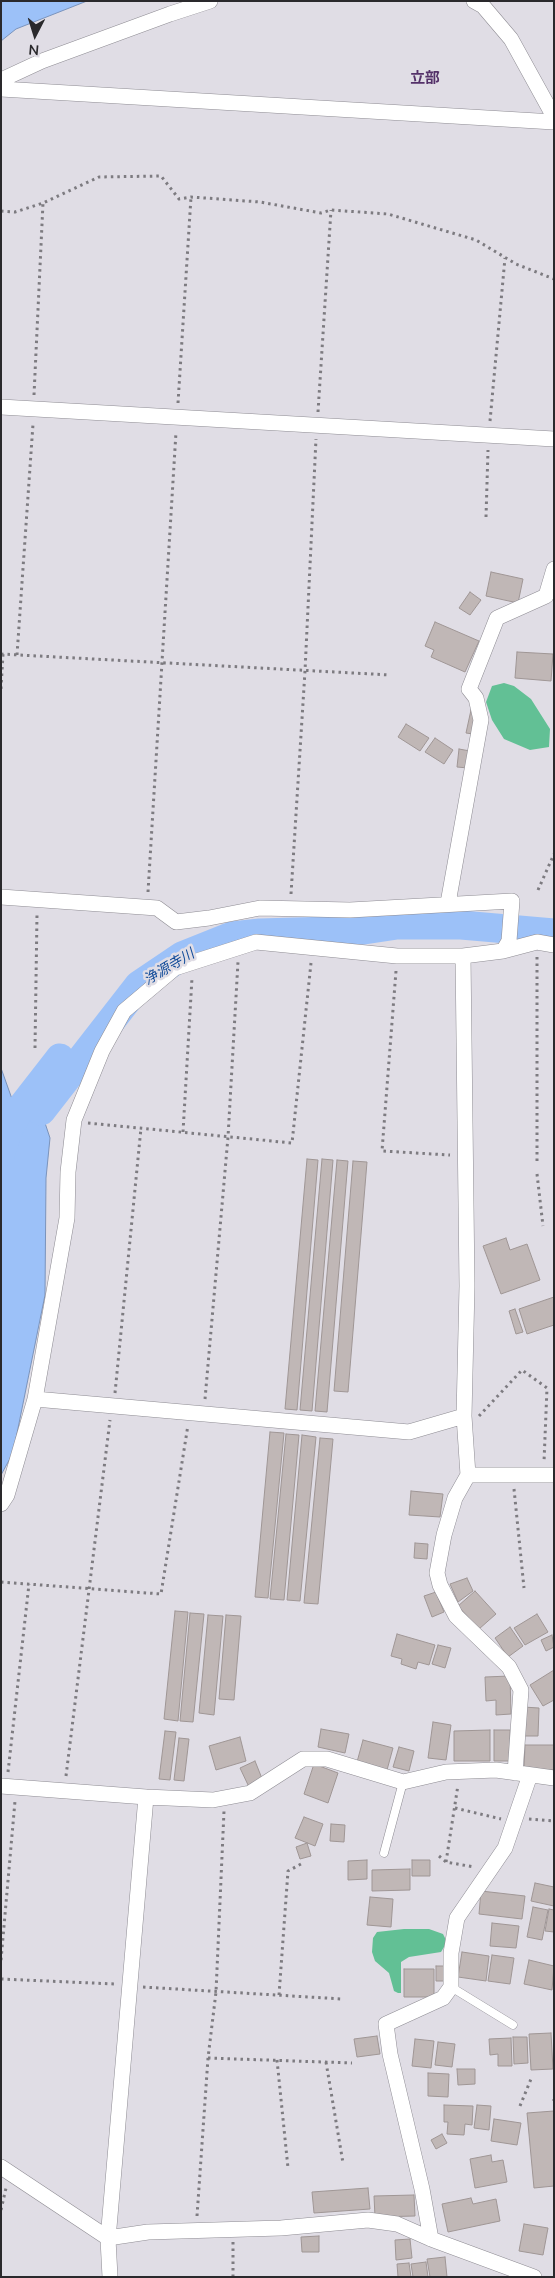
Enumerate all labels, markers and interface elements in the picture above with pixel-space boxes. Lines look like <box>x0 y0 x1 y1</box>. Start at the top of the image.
north arrow <box>10 10 60 60</box>
text: N <box>28 41 40 59</box>
district label: 立部 <box>410 69 440 87</box>
water label: 浄源寺川 <box>141 945 197 989</box>

